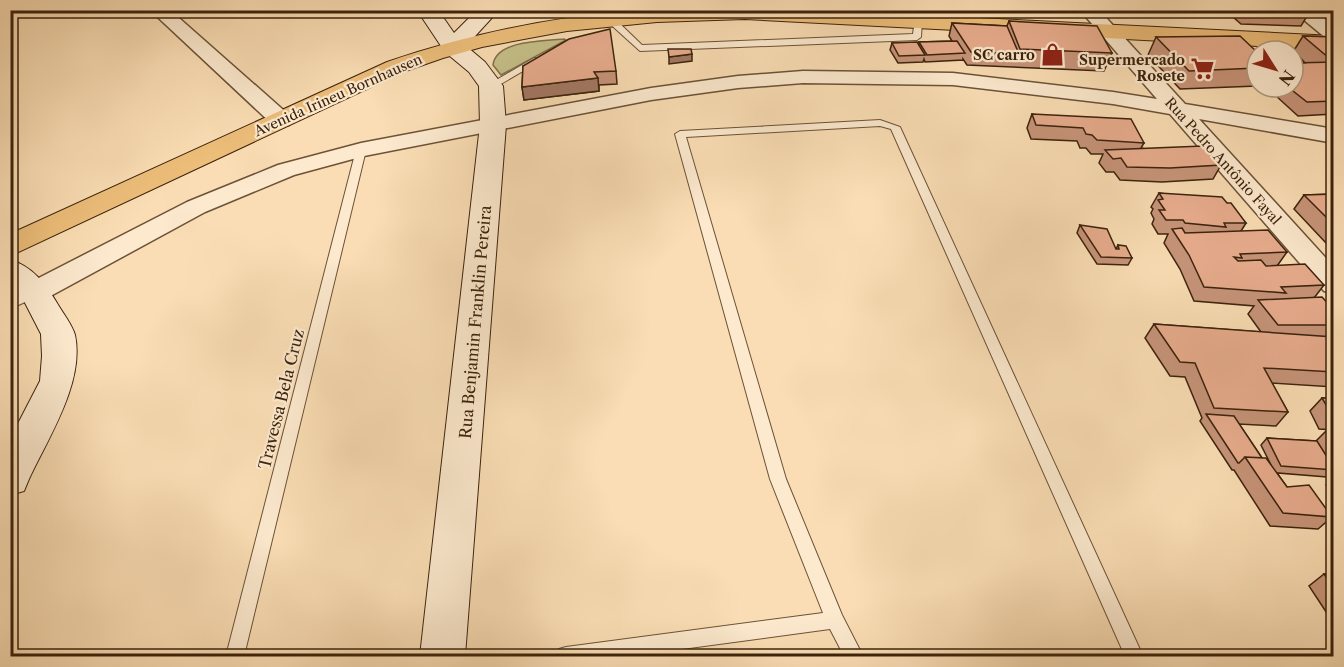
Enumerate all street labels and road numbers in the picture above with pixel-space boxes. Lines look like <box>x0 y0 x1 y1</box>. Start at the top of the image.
street label: Avenida Irineu Bornhausen <box>250 50 425 141</box>
street label: Rua Pedro Antônio Fayal <box>1161 94 1285 228</box>
street label: Rua Benjamin Franklin Pereira <box>455 204 495 440</box>
street label: Travessa Bela Cruz <box>254 327 308 471</box>

